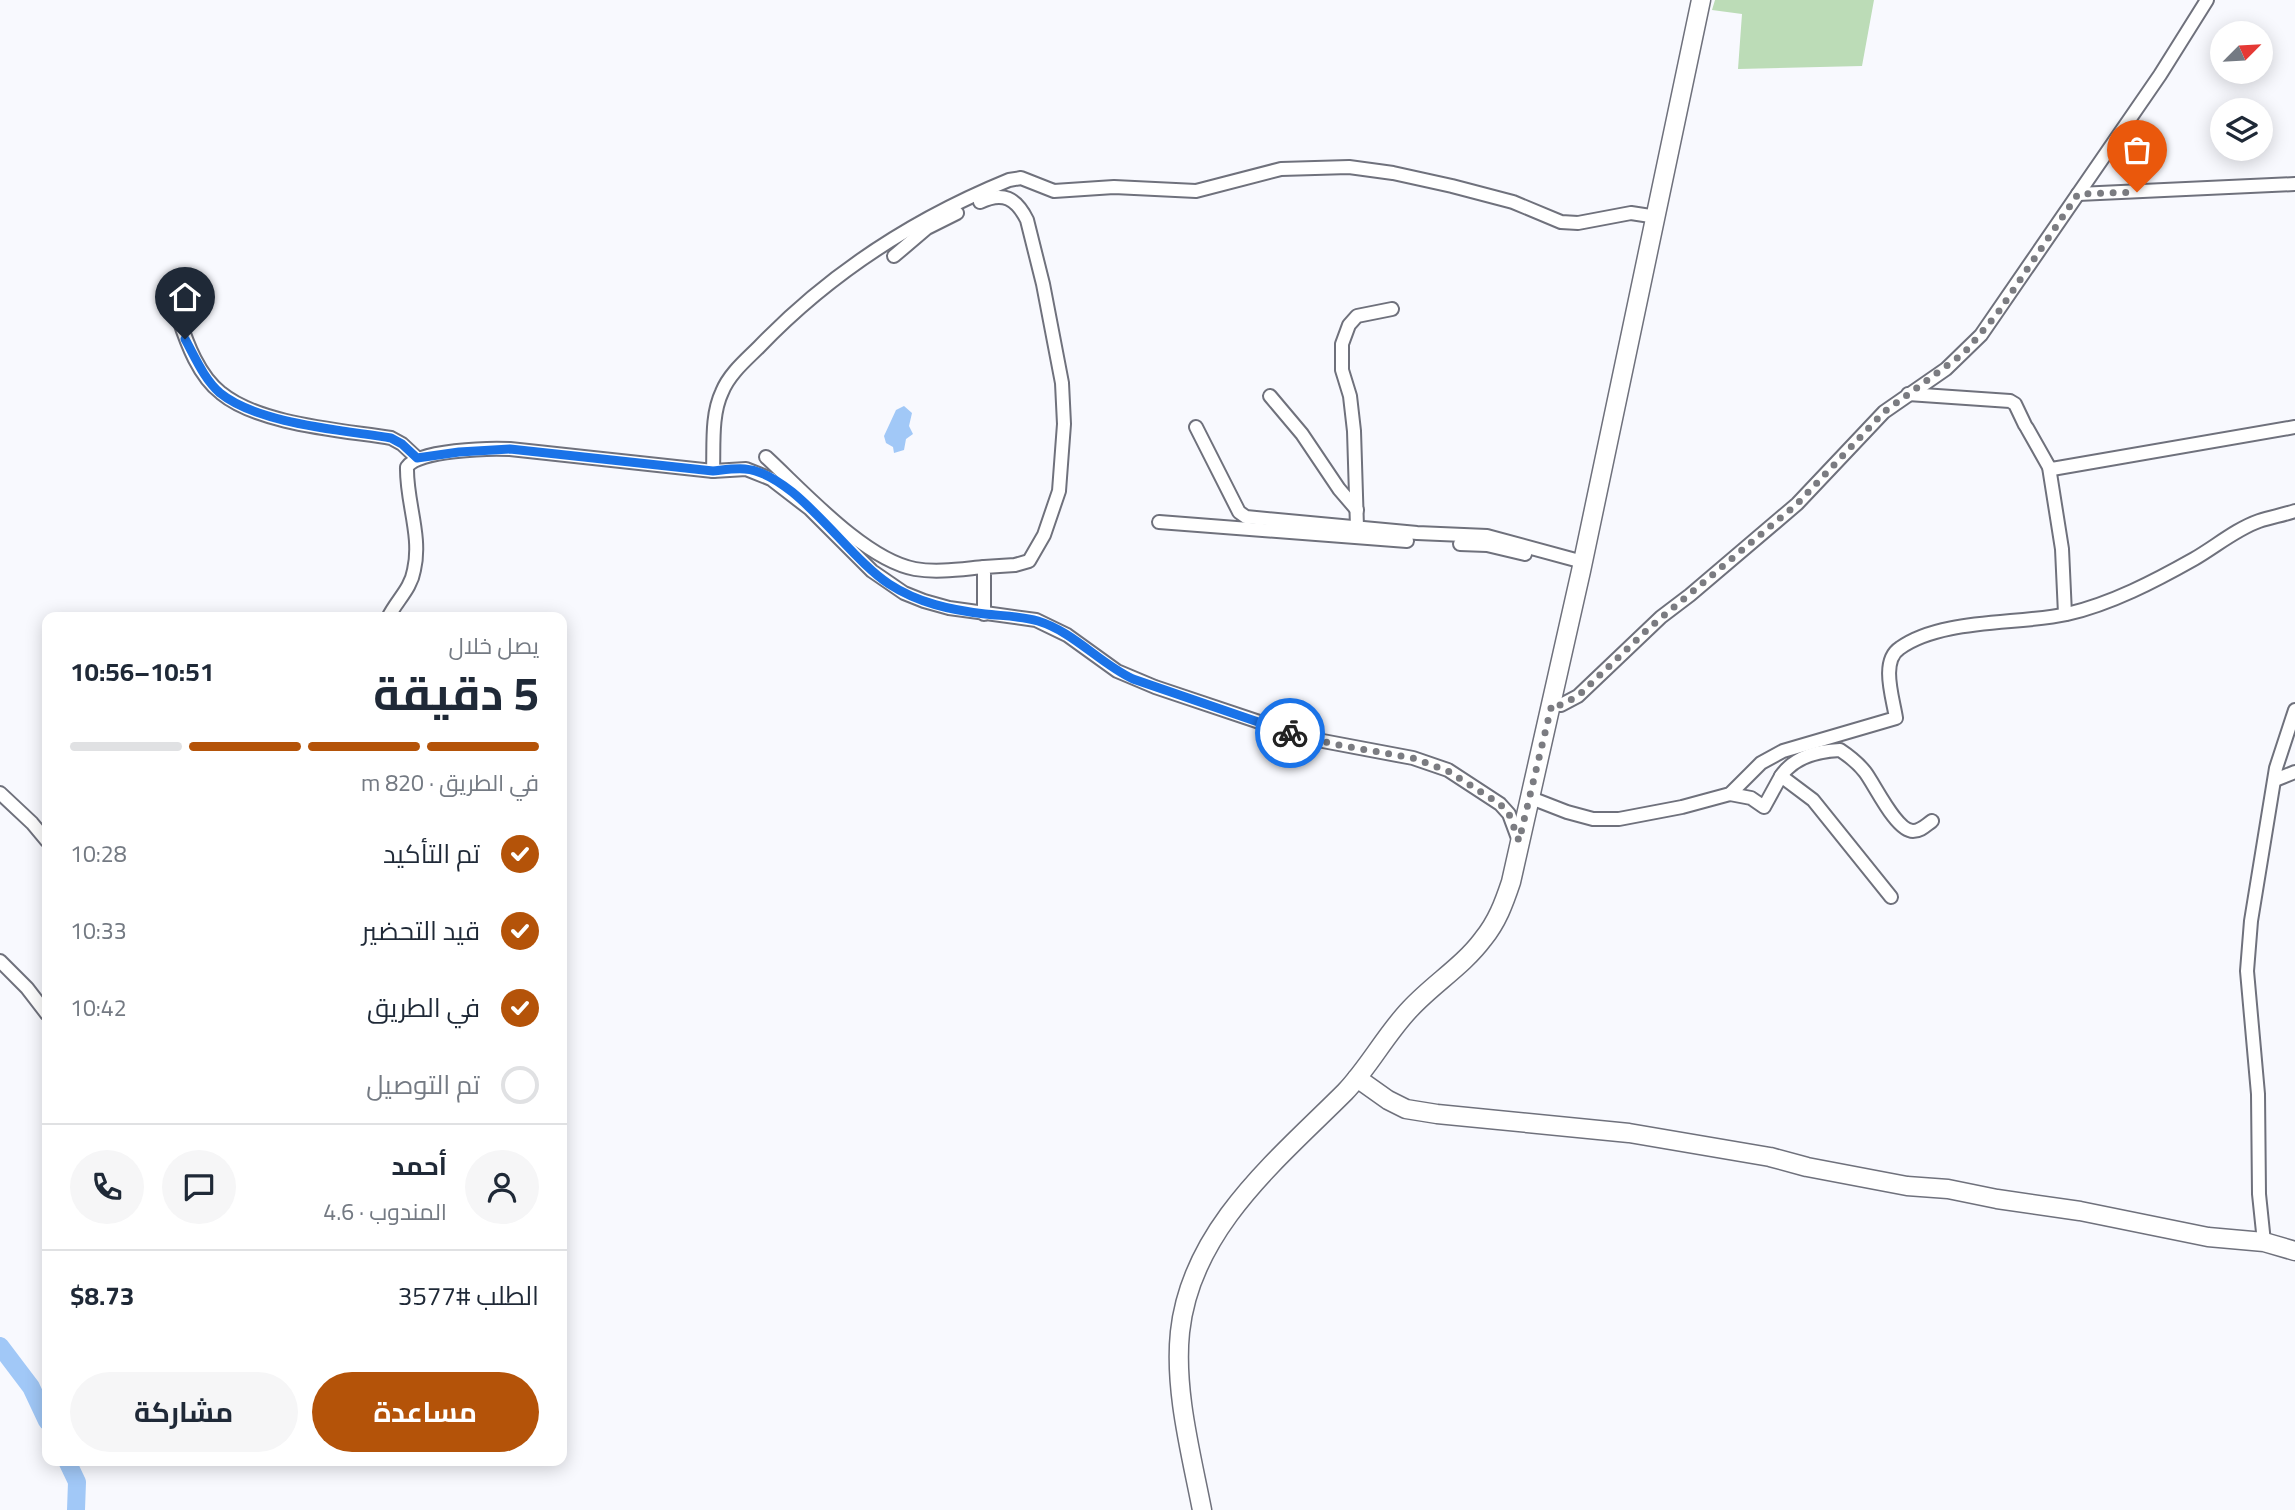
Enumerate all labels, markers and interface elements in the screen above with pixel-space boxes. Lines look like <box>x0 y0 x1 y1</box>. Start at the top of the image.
north arrow <box>2210 21 2273 84</box>
map controls <box>2210 21 2273 161</box>
button: layers <box>2210 98 2273 161</box>
pin <box>2107 120 2167 192</box>
icon: bag <box>2118 131 2156 169</box>
pin <box>155 267 215 339</box>
icon: home <box>166 278 204 316</box>
text: يصل خلال <box>449 624 539 667</box>
text: 10:51–10:56 <box>70 647 214 696</box>
text: 5 دقيقة <box>373 650 539 736</box>
courier <box>1255 698 1325 768</box>
icon: bike <box>1271 714 1309 752</box>
text: في الطريق · 820 m <box>361 761 539 804</box>
text: تم التأكيد <box>383 829 480 878</box>
text: 10:28 <box>70 832 127 875</box>
icon: check <box>501 835 539 873</box>
text: قيد التحضير <box>362 906 480 955</box>
text: 10:33 <box>70 909 127 952</box>
icon: check <box>501 912 539 950</box>
text: في الطريق <box>367 983 480 1032</box>
text: 10:42 <box>70 986 127 1029</box>
icon: check <box>501 989 539 1027</box>
text: تم التوصيل <box>366 1060 480 1109</box>
text: أحمد <box>391 1141 447 1190</box>
button: phone <box>70 1150 144 1224</box>
button: chat <box>162 1150 236 1224</box>
button: person <box>465 1150 539 1224</box>
text: المندوب · 4.6 <box>323 1190 447 1233</box>
text: $8.73 <box>70 1271 134 1320</box>
text: الطلب #3577 <box>398 1271 539 1320</box>
button: مشاركة <box>70 1372 298 1452</box>
button: مساعدة <box>312 1372 539 1452</box>

